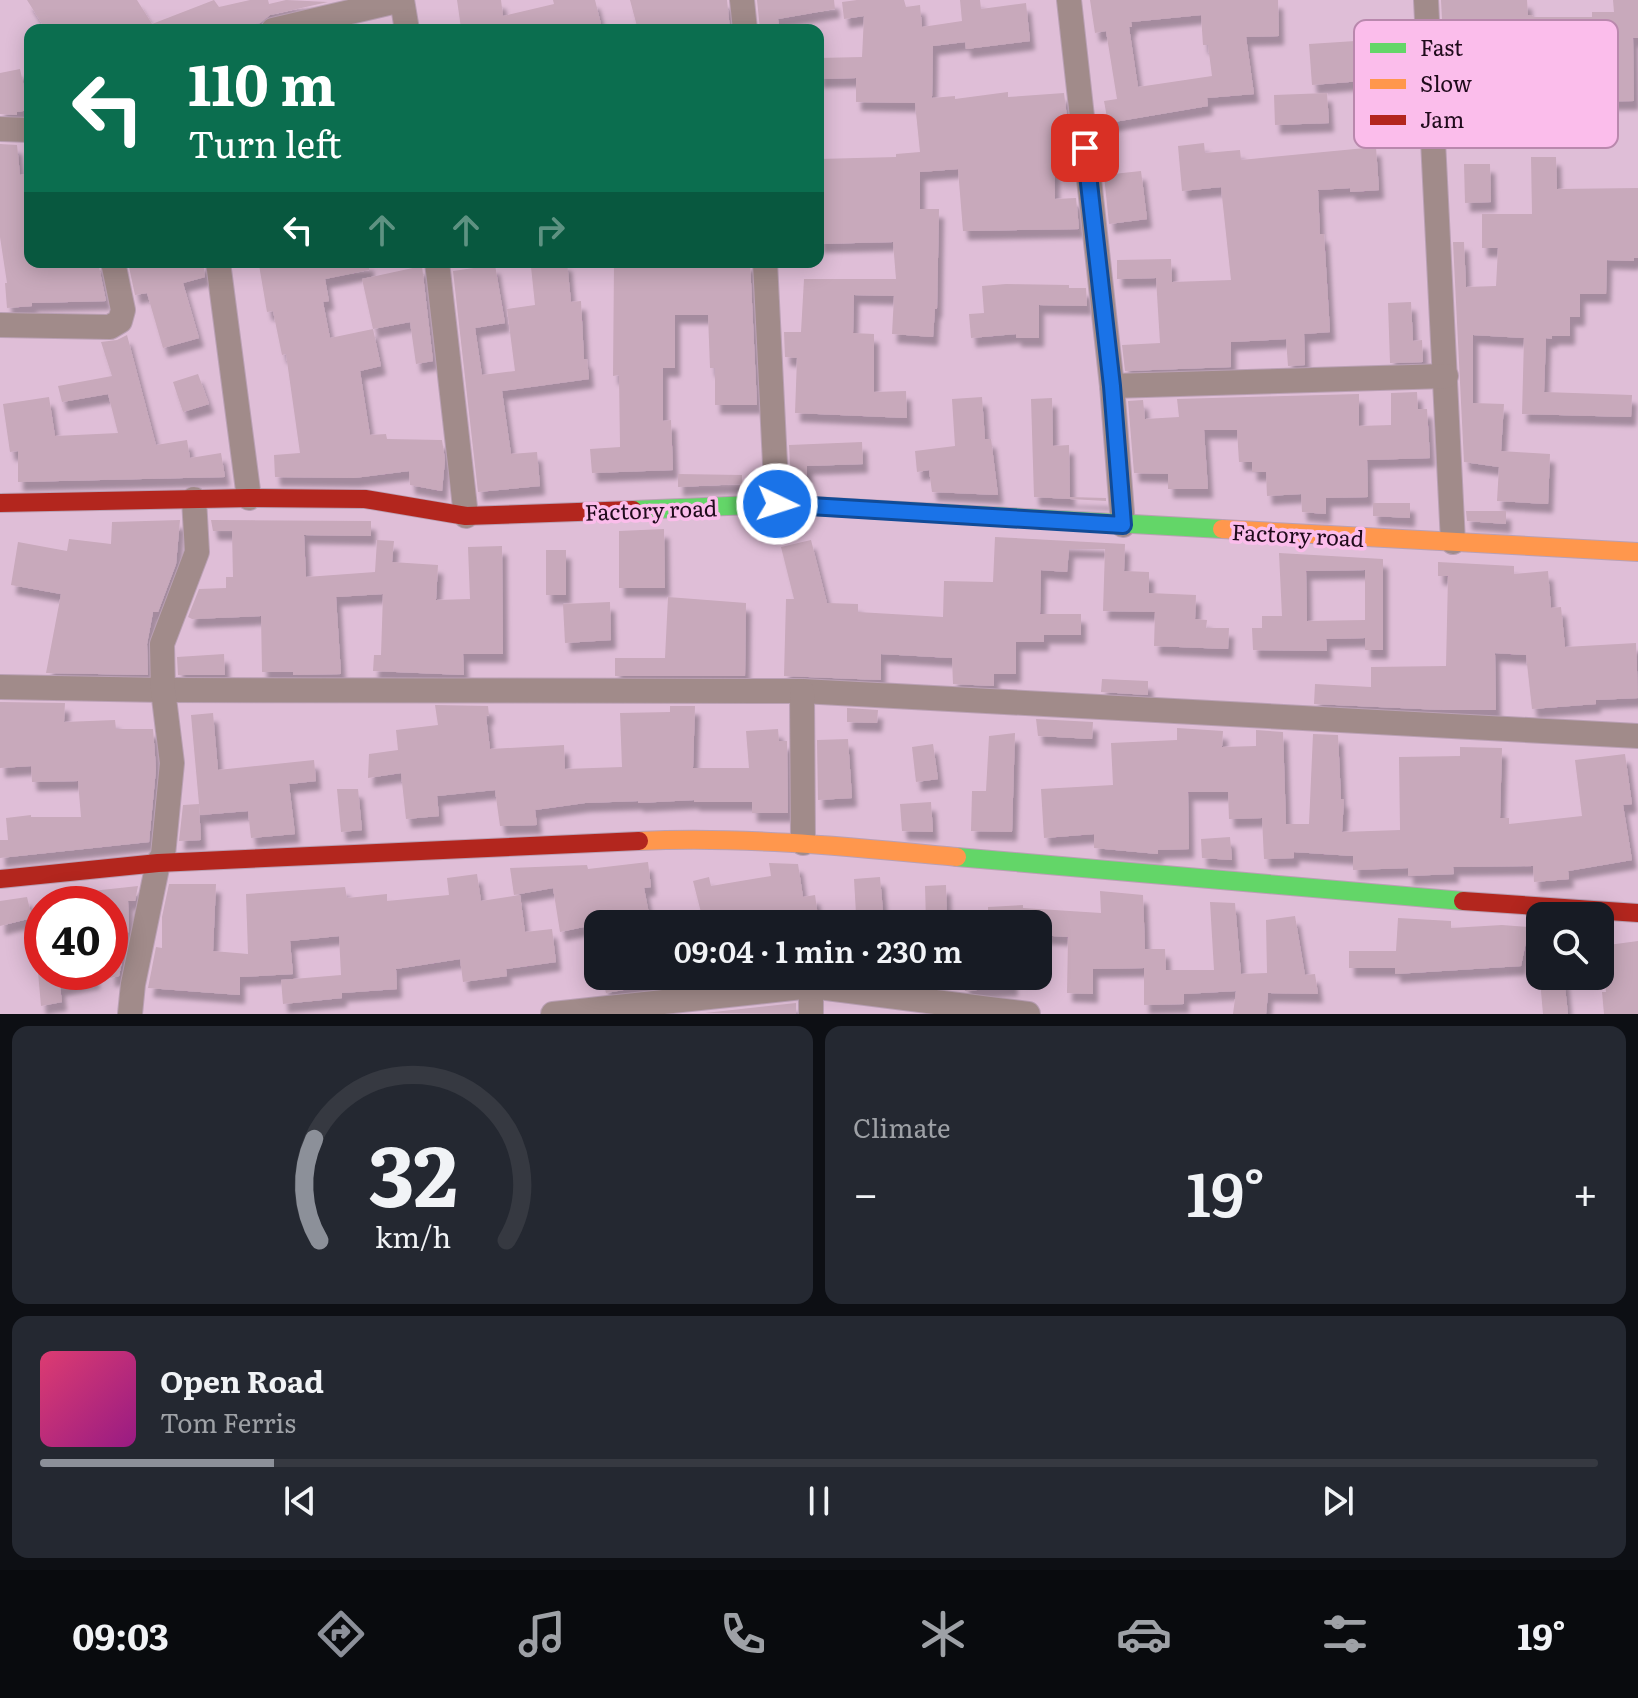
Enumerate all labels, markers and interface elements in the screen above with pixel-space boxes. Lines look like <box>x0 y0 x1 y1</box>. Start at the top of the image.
legend <box>1354 20 1618 148</box>
text: Fast <box>1420 30 1463 63</box>
text: 110 m <box>188 40 336 123</box>
icon: left <box>56 56 160 160</box>
text: Slow <box>1420 66 1472 99</box>
text: Jam <box>1420 102 1464 135</box>
pin <box>1051 114 1119 182</box>
text: Turn left <box>188 116 342 169</box>
icon: arrive <box>1063 126 1107 170</box>
icon: left <box>276 208 320 252</box>
icon: ahead <box>360 208 404 252</box>
icon: ahead <box>444 208 488 252</box>
icon: right <box>528 208 572 252</box>
position arrow <box>735 462 819 546</box>
street label: Factory road <box>584 490 718 528</box>
street label: Factory road <box>1231 514 1365 554</box>
speed limit sign: 40 <box>24 886 128 990</box>
map controls <box>1526 902 1614 990</box>
button: search <box>1526 902 1614 990</box>
text: 09:04 · 1 min · 230 m <box>674 928 962 972</box>
text: Climate <box>853 1107 951 1146</box>
text: 32 <box>368 1109 457 1233</box>
text: 19° <box>1186 1146 1265 1235</box>
text: − <box>853 1158 879 1224</box>
text: + <box>1572 1158 1598 1224</box>
text: km/h <box>374 1214 451 1257</box>
text: Open Road <box>160 1358 324 1402</box>
text: Tom Ferris <box>160 1402 296 1441</box>
icon: previous <box>278 1479 322 1523</box>
icon: pause <box>797 1479 841 1523</box>
icon: next <box>1316 1479 1360 1523</box>
icon: directions <box>313 1606 369 1662</box>
icon: music <box>514 1606 570 1662</box>
icon: phone <box>715 1606 771 1662</box>
icon: climate <box>915 1606 971 1662</box>
icon: car <box>1116 1606 1172 1662</box>
icon: filters <box>1317 1606 1373 1662</box>
text: 09:03 <box>72 1608 169 1661</box>
text: 19° <box>1517 1608 1566 1661</box>

